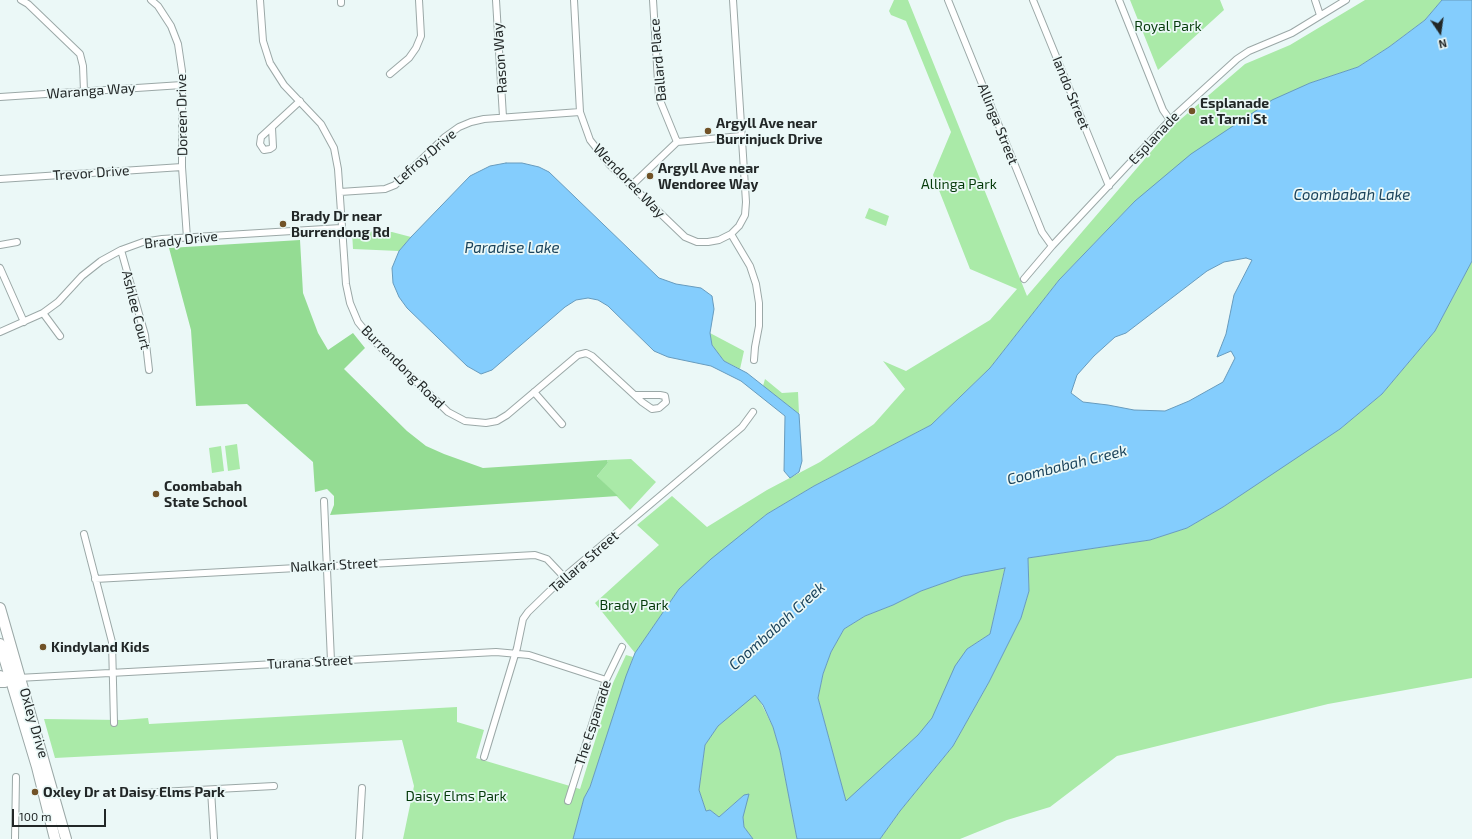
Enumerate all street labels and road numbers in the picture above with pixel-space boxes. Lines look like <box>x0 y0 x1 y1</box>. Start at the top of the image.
street label: Ballard Place <box>646 18 670 102</box>
street label: Rason Way <box>489 22 511 94</box>
street label: Iando Street <box>1049 54 1093 132</box>
street label: Doreen Drive <box>173 74 191 156</box>
street label: Waranga Way <box>46 80 136 102</box>
street label: Allinga Street <box>974 81 1022 167</box>
street label: Esplanade <box>1125 108 1183 168</box>
street label: Lefroy Drive <box>390 125 460 189</box>
street label: Wendoree Way <box>589 140 669 222</box>
street label: Trevor Drive <box>52 162 130 184</box>
street label: Brady Drive <box>143 228 219 252</box>
street label: Ashlee Court <box>118 269 154 351</box>
street label: Burrendong Road <box>358 322 448 412</box>
street label: Tallara Street <box>546 528 622 596</box>
street label: Nalkari Street <box>290 554 378 576</box>
street label: Turana Street <box>267 651 353 673</box>
street label: The Espanade <box>571 678 615 768</box>
street label: Oxley Drive <box>16 686 52 760</box>

